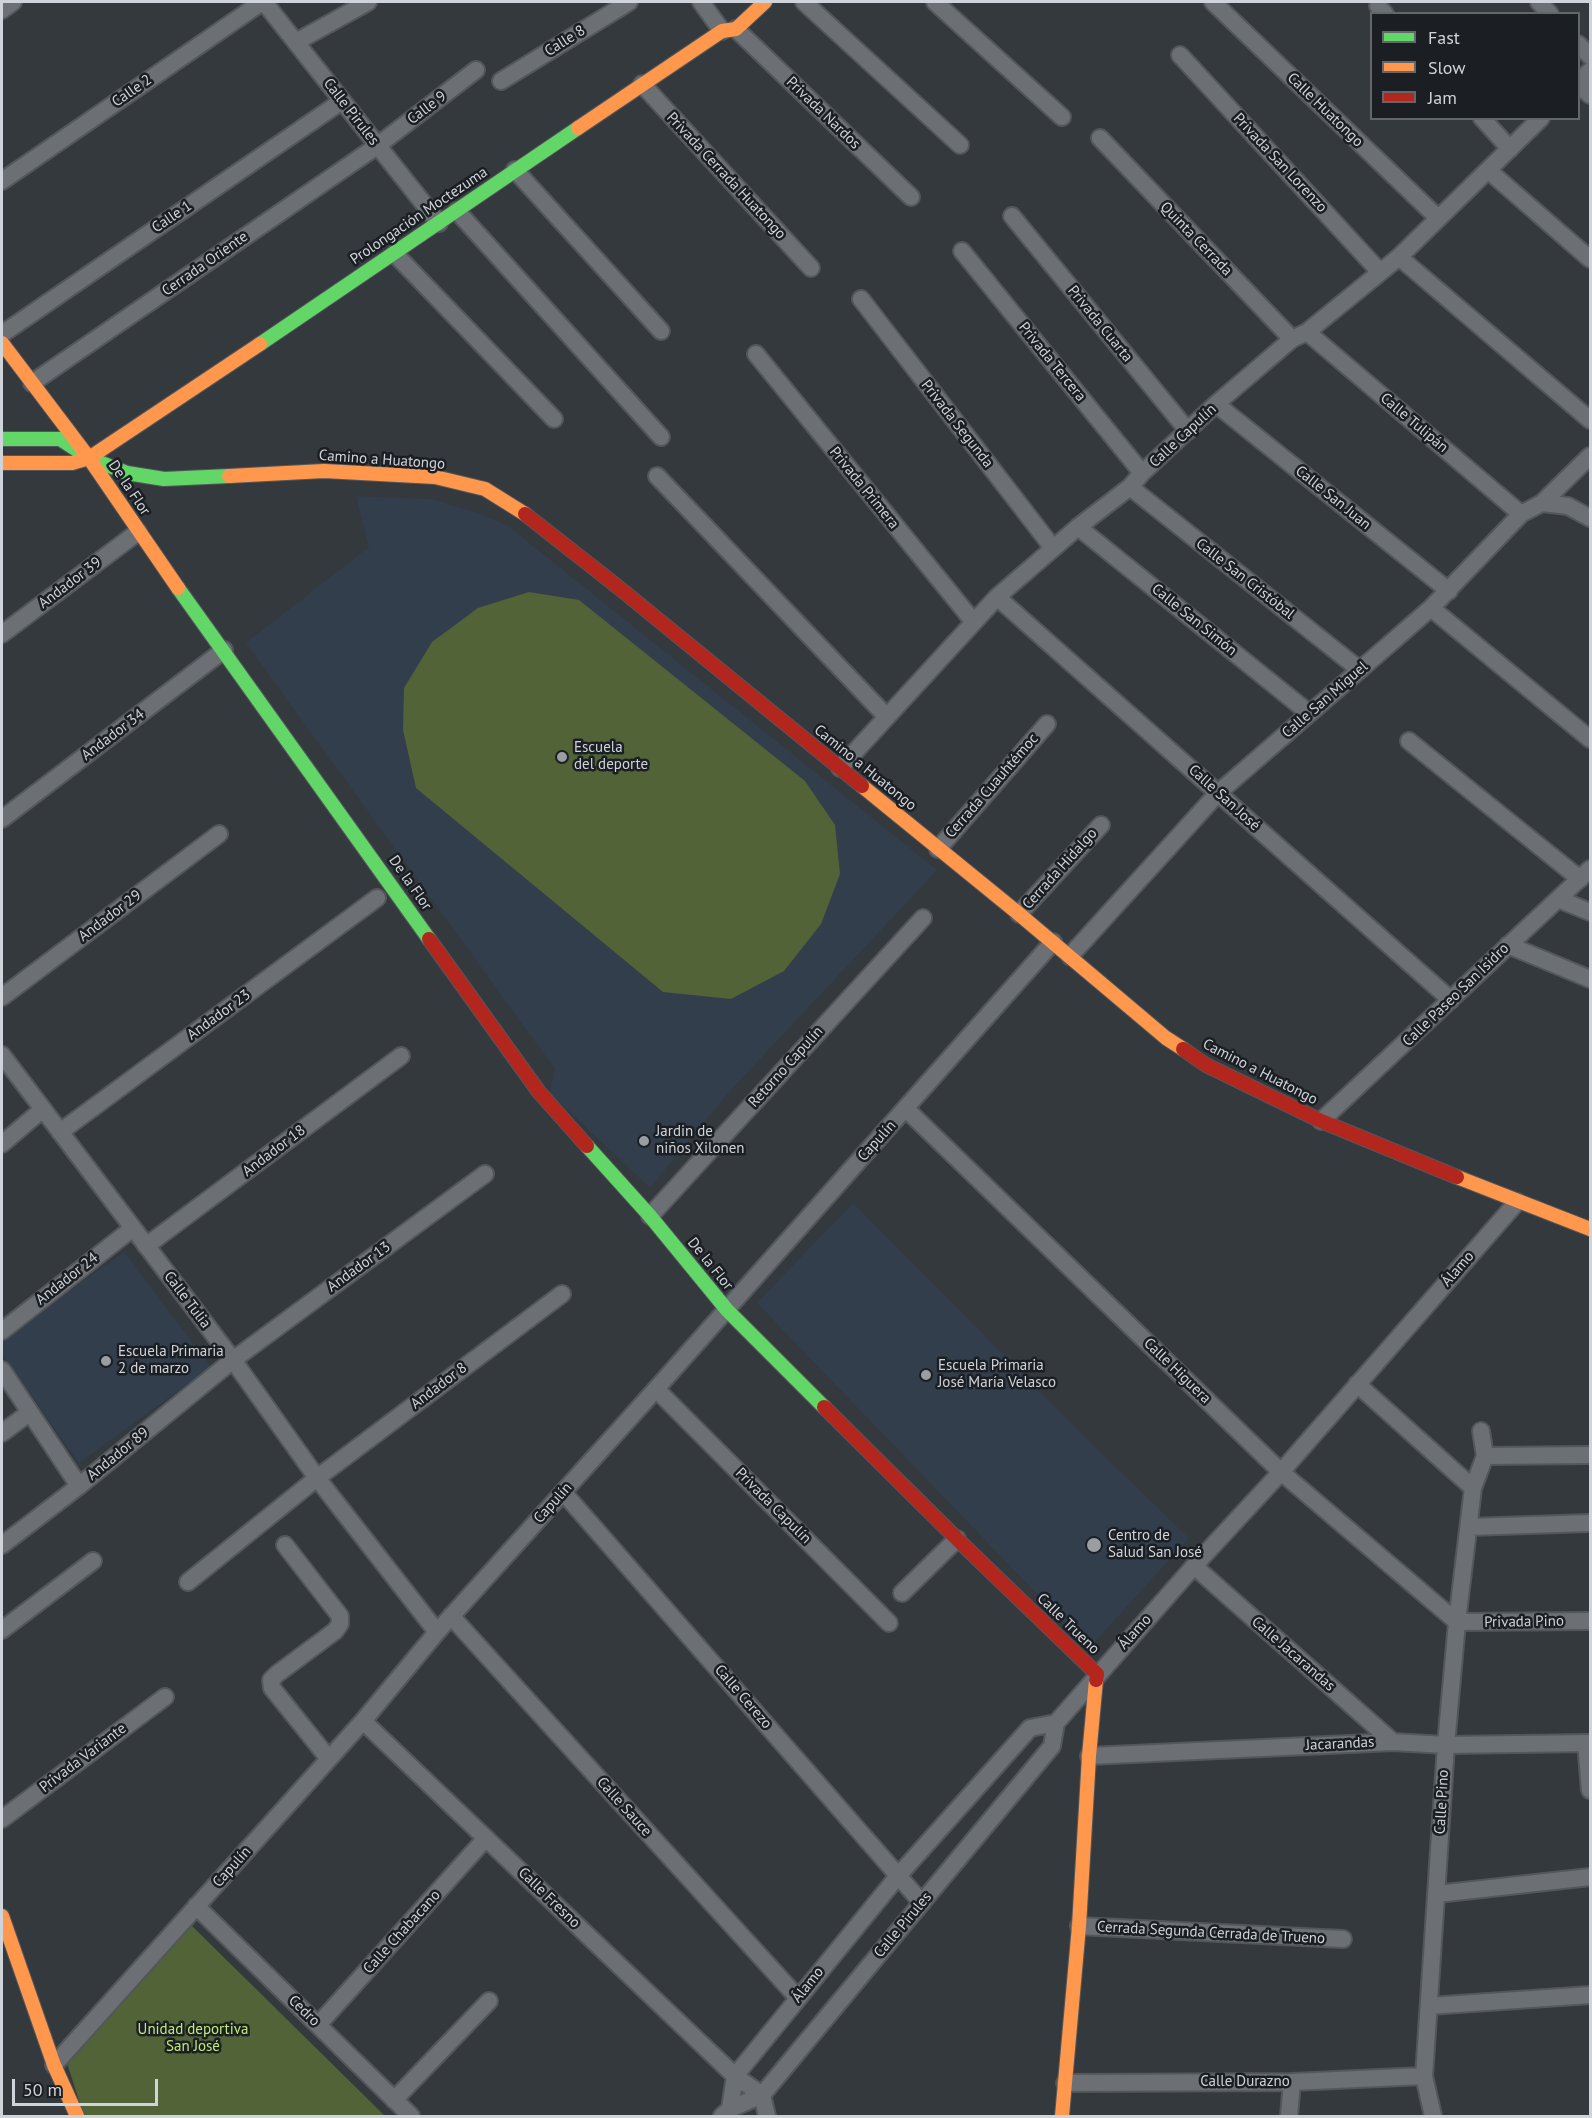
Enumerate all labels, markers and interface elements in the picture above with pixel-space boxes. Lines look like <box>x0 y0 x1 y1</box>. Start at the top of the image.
legend <box>1370 12 1580 120</box>
street label: Calle 8 <box>541 22 589 60</box>
text: Fast <box>1428 26 1460 49</box>
text: Slow <box>1428 56 1466 79</box>
street label: Calle Huatongo <box>1283 69 1367 151</box>
street label: Calle 2 <box>109 71 155 111</box>
street label: Privada Nardos <box>782 73 864 153</box>
street label: Calle Pirules <box>319 75 383 149</box>
text: Jam <box>1428 86 1457 109</box>
street label: Calle 9 <box>404 87 450 129</box>
street label: Privada Cerrada Huatongo <box>663 109 789 243</box>
street label: Privada San Lorenzo <box>1229 110 1331 216</box>
street label: Prolongación Moctezuma <box>347 163 491 269</box>
street label: Calle 1 <box>149 197 195 237</box>
street label: Quinta Cerrada <box>1156 198 1236 280</box>
street label: Cerrada Oriente <box>159 228 251 300</box>
street label: Privada Cuarta <box>1064 282 1136 366</box>
street label: Privada Tercera <box>1015 319 1089 405</box>
street label: Privada Segunda <box>917 377 997 471</box>
street label: Calle Tulipán <box>1376 389 1452 457</box>
street label: Calle Capulín <box>1146 401 1220 471</box>
street label: Privada Primera <box>825 443 903 533</box>
street label: Camino a Huatongo <box>318 447 446 473</box>
street label: De la Flor <box>104 457 154 519</box>
street label: Calle San Juan <box>1292 462 1374 534</box>
street label: Calle San Cristóbal <box>1192 535 1298 623</box>
street label: Andador 39 <box>35 554 105 612</box>
street label: Calle San Simón <box>1148 580 1240 660</box>
street label: Calle San Miguel <box>1278 658 1372 742</box>
street label: Andador 34 <box>78 706 148 764</box>
street label: Camino a Huatongo <box>810 721 920 815</box>
street label: Cerrada Cuauhtémoc <box>942 730 1042 842</box>
place label: Escuela del deporte <box>574 739 648 774</box>
marker: Escuela del deporte <box>555 750 569 764</box>
street label: Calle San José <box>1185 761 1263 835</box>
street label: Cerrada Hidalgo <box>1019 825 1101 913</box>
street label: De la Flor <box>385 852 435 914</box>
street label: Andador 29 <box>75 887 145 945</box>
street label: Calle Paseo San Isidro <box>1399 940 1513 1050</box>
street label: Andador 23 <box>184 986 254 1044</box>
street label: Retorno Capulín <box>745 1023 827 1111</box>
street label: Camino a Huatongo <box>1200 1035 1320 1109</box>
street label: Capulín <box>854 1117 900 1165</box>
street label: Andador 18 <box>239 1122 309 1180</box>
place label: Jardin de niños Xilonen <box>656 1123 745 1158</box>
marker: Jardin de niños Xilonen <box>637 1134 651 1148</box>
street label: De la Flor <box>683 1234 737 1294</box>
street label: Andador 13 <box>324 1238 394 1296</box>
street label: Álamo <box>1438 1248 1478 1290</box>
street label: Andador 24 <box>32 1249 102 1309</box>
street label: Calle Tulia <box>160 1268 214 1332</box>
street label: Calle Higuera <box>1140 1334 1214 1408</box>
place label: Escuela Primaria 2 de marzo <box>118 1343 224 1378</box>
marker: Escuela Primaria 2 de marzo <box>99 1354 113 1368</box>
place label: Escuela Primaria José María Velasco <box>938 1357 1056 1392</box>
street label: Andador 8 <box>407 1359 471 1413</box>
marker: Escuela Primaria José María Velasco <box>919 1368 933 1382</box>
street label: Andador 89 <box>84 1424 152 1484</box>
street label: Privada Capulín <box>731 1464 815 1548</box>
street label: Capulín <box>530 1479 576 1527</box>
place label: Centro de Salud San José <box>1108 1527 1202 1562</box>
marker: Centro de Salud San José <box>1085 1536 1103 1554</box>
street label: Calle Trueno <box>1033 1590 1103 1658</box>
street label: Álamo <box>1115 1611 1155 1653</box>
street label: Privada Pino <box>1484 1612 1564 1632</box>
street label: Calle Jacarandas <box>1248 1613 1338 1695</box>
street label: Calle Cerezo <box>710 1661 776 1733</box>
street label: Privada Variante <box>36 1720 130 1796</box>
street label: Jacarandas <box>1305 1733 1375 1755</box>
street label: Calle Pino <box>1431 1769 1453 1835</box>
street label: Calle Sauce <box>593 1774 655 1840</box>
street label: Capulín <box>209 1843 255 1891</box>
street label: Calle Fresno <box>514 1864 584 1932</box>
street label: Calle Chabacano <box>360 1886 444 1978</box>
street label: Calle Pirules <box>870 1889 936 1961</box>
street label: Cerrada Segunda Cerrada de Trueno <box>1096 1918 1326 1948</box>
street label: Álamo <box>788 1963 828 2007</box>
street label: Cedro <box>284 1992 324 2030</box>
park label: Unidad deportiva San José <box>138 2021 248 2056</box>
scale bar <box>15 2067 160 2105</box>
street label: Calle Durazno <box>1200 2073 1290 2091</box>
text: 50 m <box>23 2078 62 2101</box>

